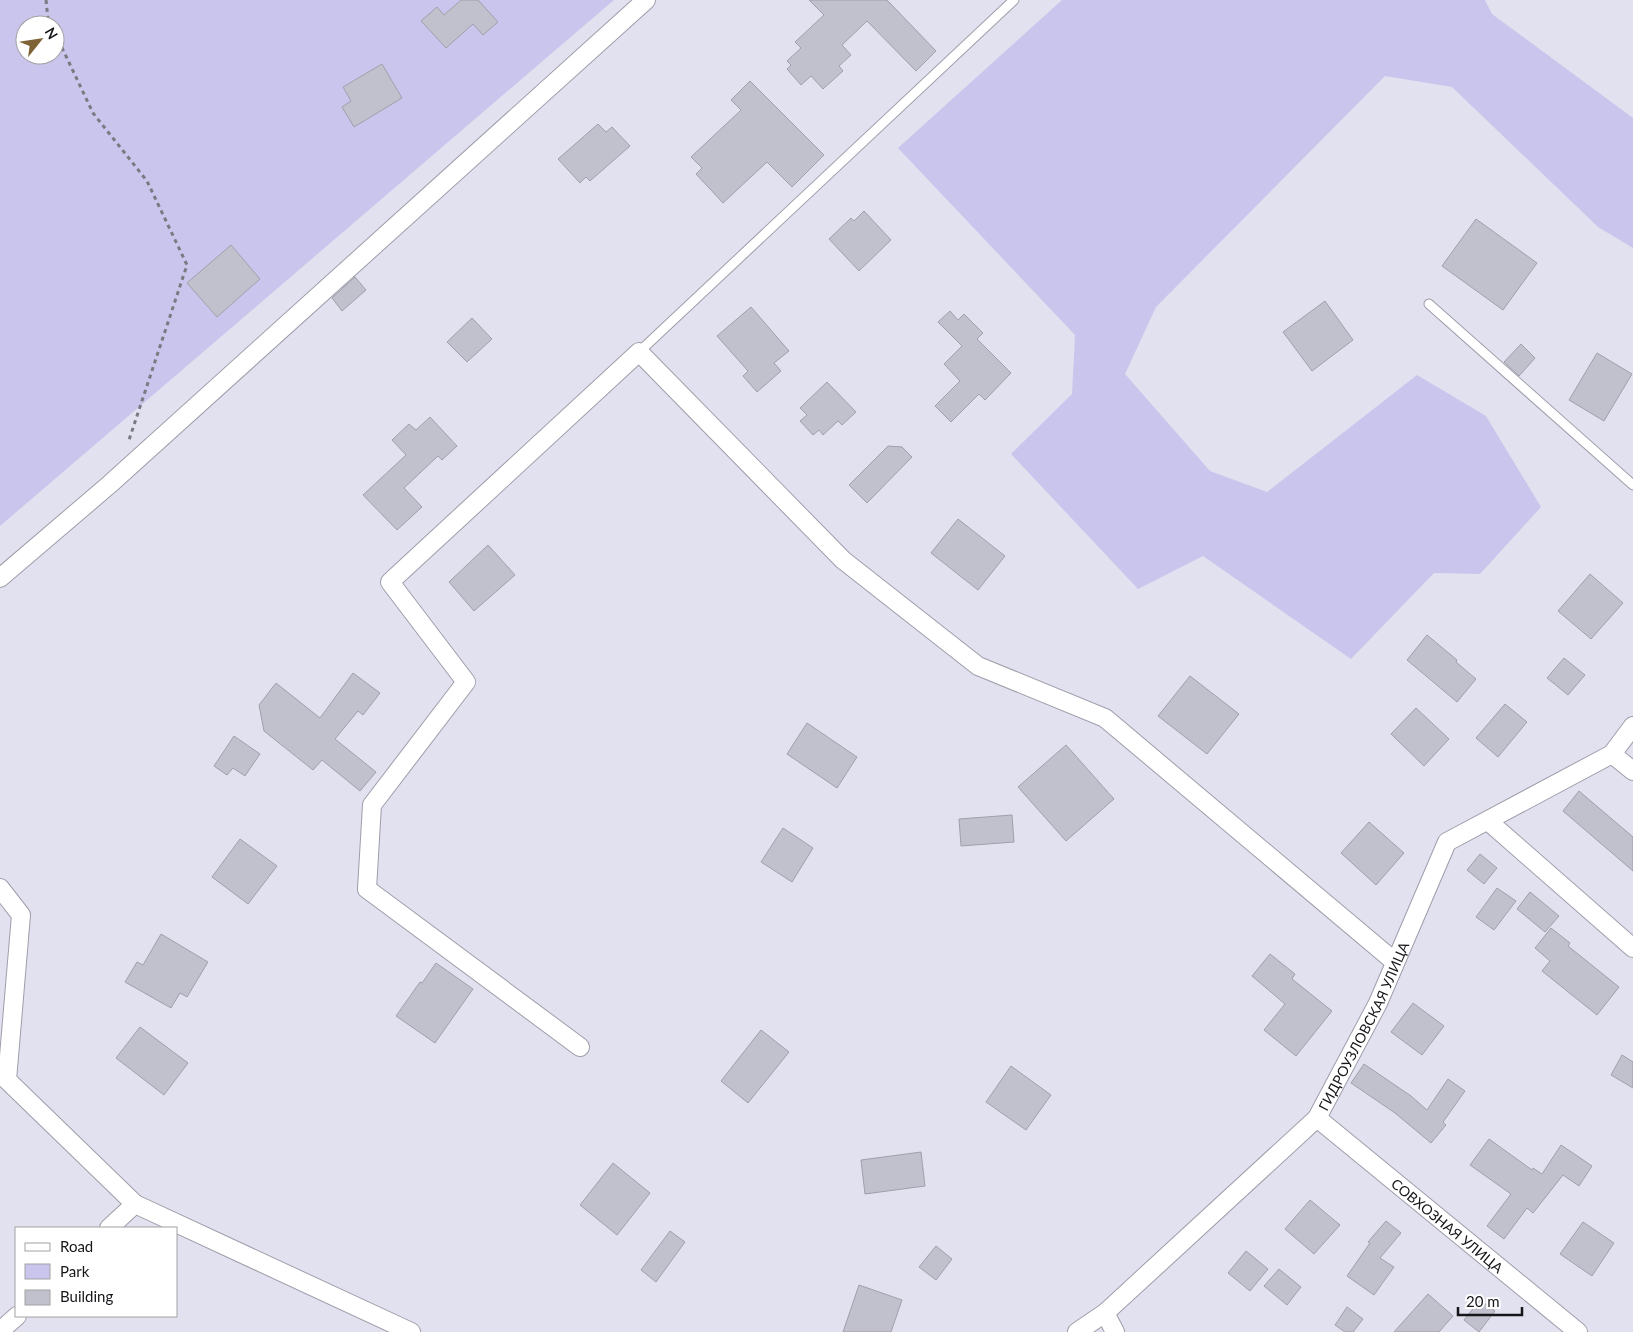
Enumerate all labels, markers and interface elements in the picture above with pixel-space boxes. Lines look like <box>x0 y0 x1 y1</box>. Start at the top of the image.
north arrow <box>15 15 65 65</box>
text: N <box>42 24 62 42</box>
street label: ГИДРОУЗЛОВСКАЯ УЛИЦА <box>1314 939 1412 1113</box>
street label: СОВХОЗНАЯ УЛИЦА <box>1388 1174 1507 1276</box>
legend <box>15 1227 178 1317</box>
text: Road <box>60 1237 93 1255</box>
text: Park <box>60 1262 90 1280</box>
scale bar <box>1458 1284 1522 1316</box>
text: Building <box>60 1287 113 1305</box>
text: 20 m <box>1466 1292 1500 1310</box>

